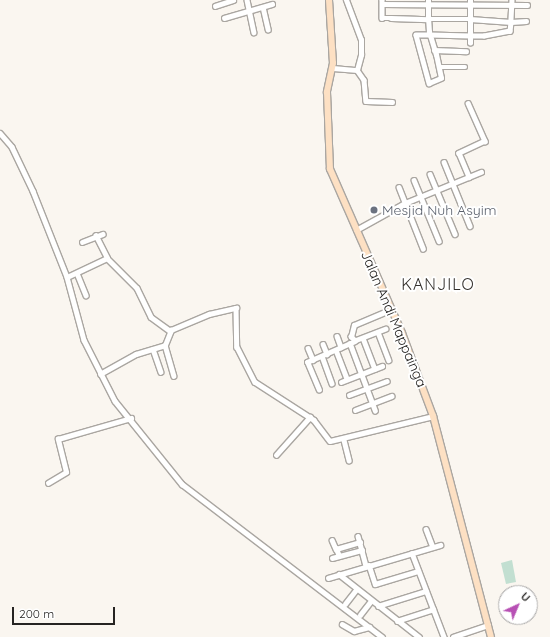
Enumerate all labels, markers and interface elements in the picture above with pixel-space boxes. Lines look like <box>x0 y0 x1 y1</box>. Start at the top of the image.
place label: Mesjid Nuh Asyim <box>382 202 496 218</box>
marker: Mesjid Nuh Asyim <box>369 205 379 215</box>
street label: Jalan Andi Mappainga <box>358 248 430 390</box>
district label: KANJILO <box>401 274 475 294</box>
north arrow <box>498 585 538 625</box>
text: U <box>518 589 533 605</box>
scale bar <box>14 599 117 625</box>
text: 200 m <box>19 606 54 621</box>

